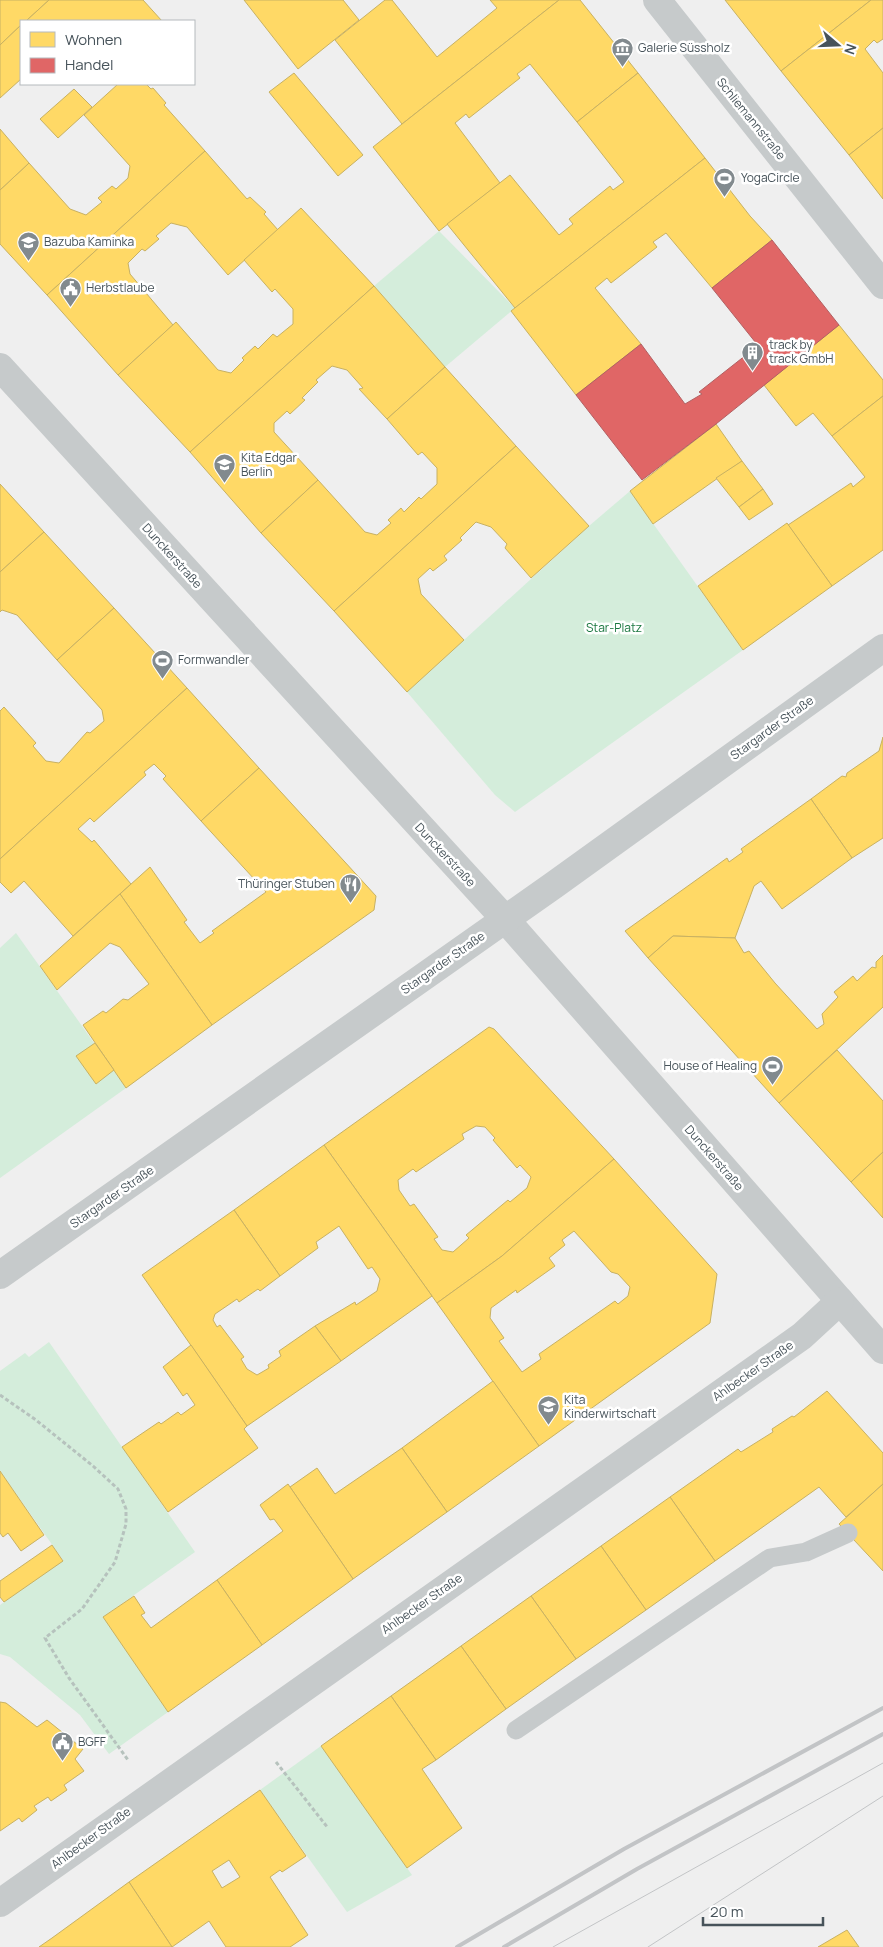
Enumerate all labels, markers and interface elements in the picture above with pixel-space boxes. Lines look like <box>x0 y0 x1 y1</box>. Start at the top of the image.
legend <box>20 20 195 85</box>
north arrow <box>813 20 863 70</box>
text: Wohnen <box>65 29 122 50</box>
museum icon: Galerie Süssholz <box>610 36 634 67</box>
place label: Galerie Süssholz <box>638 39 730 56</box>
text: N <box>840 42 861 57</box>
text: Handel <box>65 54 114 75</box>
street label: Schliemannstraße <box>713 74 790 163</box>
sports icon: YogaCircle <box>713 166 737 197</box>
place label: YogaCircle <box>741 169 799 186</box>
school or university icon: Bazuba Kaminka <box>16 230 40 261</box>
place label: Bazuba Kaminka <box>44 233 134 250</box>
public building icon: Herbstlaube <box>58 276 82 307</box>
place label: Herbstlaube <box>86 279 154 296</box>
place label: track by track GmbH <box>769 336 834 367</box>
building icon: track by track GmbH <box>741 340 765 371</box>
place label: Kita Edgar Berlin <box>241 449 298 480</box>
school or university icon: Kita Edgar Berlin <box>213 453 237 484</box>
street label: Dunckerstraße <box>139 520 206 592</box>
park label: Star-Platz <box>586 619 642 636</box>
sports icon: Formwandler <box>150 648 174 679</box>
place label: Formwandler <box>178 651 250 668</box>
street label: Stargarder Straße <box>727 692 817 764</box>
street label: Dunckerstraße <box>411 819 480 890</box>
restaurant icon: Thüringer Stuben <box>339 872 363 903</box>
place label: Thüringer Stuben <box>238 875 335 892</box>
street label: Stargarder Straße <box>397 927 488 998</box>
sports icon: House of Healing <box>761 1054 785 1085</box>
place label: House of Healing <box>663 1057 757 1074</box>
street label: Dunckerstraße <box>681 1121 748 1194</box>
street label: Stargarder Straße <box>66 1161 157 1232</box>
street label: Ahlbecker Straße <box>709 1336 797 1405</box>
place label: Kita Kinderwirtschaft <box>564 1391 657 1422</box>
school or university icon: Kita Kinderwirtschaft <box>536 1395 560 1426</box>
street label: Ahlbecker Straße <box>378 1569 466 1638</box>
public building icon: BGFF <box>50 1730 74 1761</box>
place label: BGFF <box>78 1733 106 1750</box>
street label: Ahlbecker Straße <box>47 1803 134 1872</box>
scale bar <box>703 1894 823 1926</box>
text: 20 m <box>710 1901 743 1922</box>

